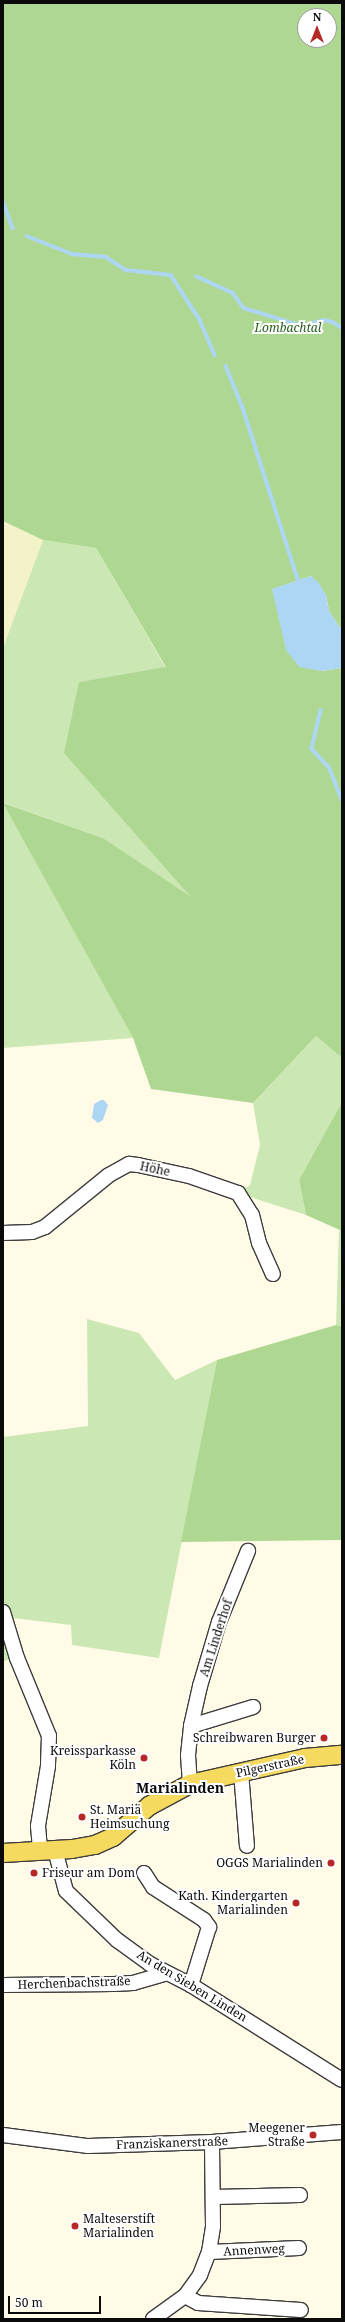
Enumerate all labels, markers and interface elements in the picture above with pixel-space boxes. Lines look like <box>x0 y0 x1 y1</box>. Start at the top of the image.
north arrow <box>297 8 337 48</box>
text: N <box>313 9 321 24</box>
park label: Lombachtal <box>255 321 321 335</box>
street label: Höhe <box>139 1159 171 1179</box>
street label: Am Linderhof <box>197 1598 235 1678</box>
place label: Schreibwaren Burger <box>193 1731 316 1745</box>
marker: Schreibwaren Burger <box>319 1733 329 1743</box>
place label: Kreissparkasse Köln <box>50 1744 136 1772</box>
street label: Pilgerstraße <box>235 1752 305 1780</box>
marker: Kreissparkasse Köln <box>139 1753 149 1763</box>
district label: Marialinden <box>136 1780 224 1796</box>
place label: St. Mariä Heimsuchung <box>90 1803 169 1831</box>
marker: St. Mariä Heimsuchung <box>77 1812 87 1822</box>
place label: OGGS Marialinden <box>216 1856 323 1870</box>
marker: OGGS Marialinden <box>326 1858 336 1868</box>
place label: Friseur am Dom <box>42 1866 135 1880</box>
marker: Friseur am Dom <box>29 1868 39 1878</box>
place label: Kath. Kindergarten Marialinden <box>178 1889 288 1917</box>
marker: Kath. Kindergarten Marialinden <box>291 1898 301 1908</box>
street label: An den Sieben Linden <box>134 1947 250 2025</box>
street label: Herchenbachstraße <box>17 1974 131 1992</box>
place label: Meegener Straße <box>248 2121 305 2149</box>
marker: Meegener Straße <box>308 2130 318 2140</box>
street label: Franziskanerstraße <box>116 2134 228 2152</box>
place label: Malteserstift Marialinden <box>83 2212 155 2240</box>
marker: Malteserstift Marialinden <box>70 2221 80 2231</box>
street label: Annenweg <box>223 2241 285 2259</box>
scale bar <box>10 2288 103 2314</box>
text: 50 m <box>15 2294 43 2311</box>

